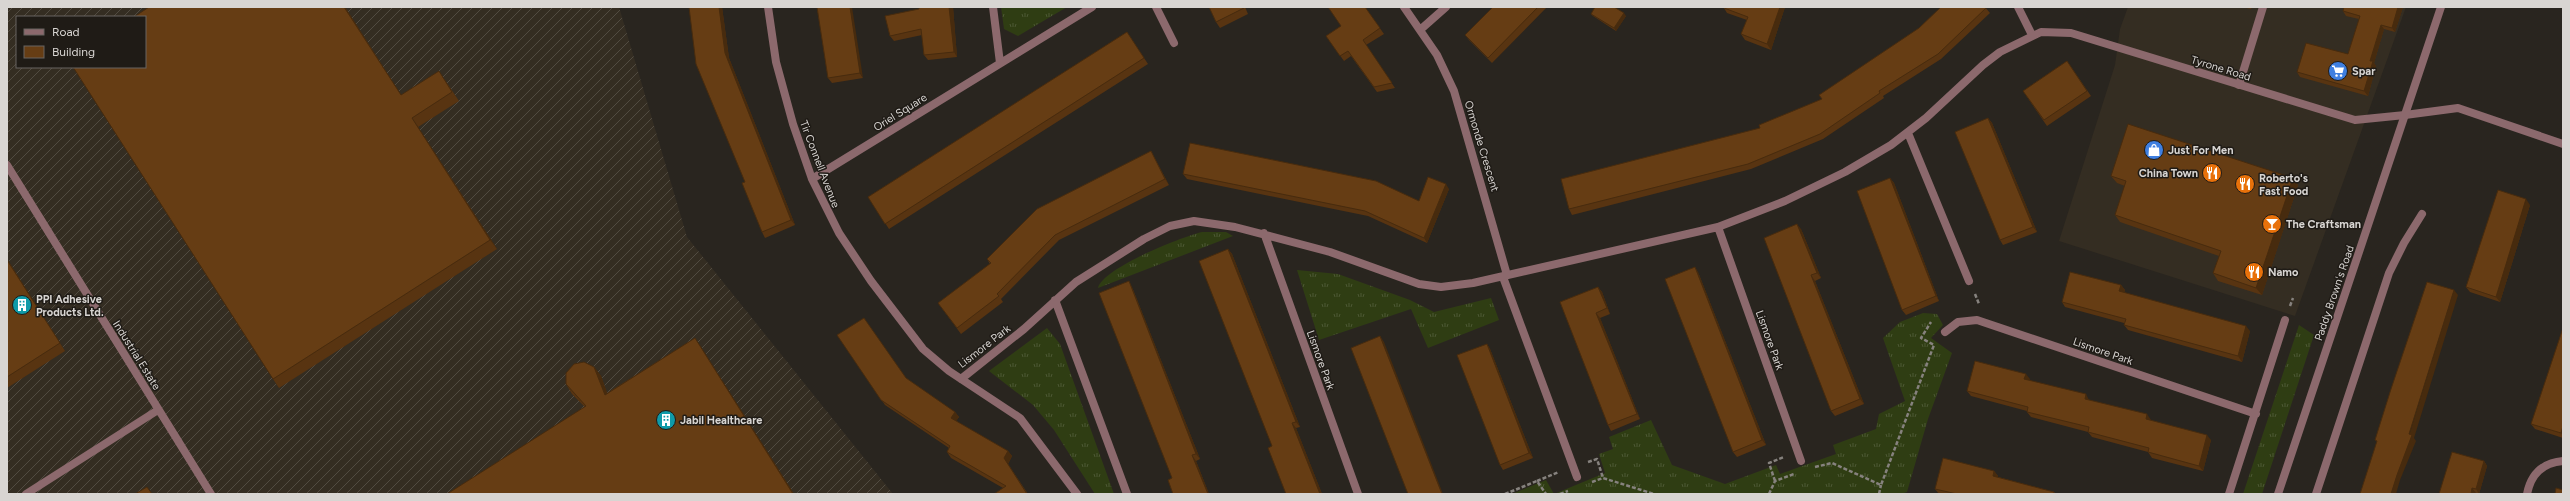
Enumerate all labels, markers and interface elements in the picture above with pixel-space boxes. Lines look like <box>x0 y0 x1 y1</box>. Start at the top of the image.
legend <box>16 16 146 68</box>
text: Road <box>52 25 80 39</box>
text: Building <box>52 45 95 59</box>
street label: Tyrone Road <box>2189 53 2252 84</box>
supermarket icon: Spar <box>2327 60 2349 82</box>
place label: Spar <box>2352 65 2376 78</box>
street label: Oriel Square <box>871 91 929 134</box>
street label: Ormonde Crescent <box>1462 99 1502 193</box>
street label: Tir Connell Avenue <box>797 119 842 210</box>
shop icon: Just For Men <box>2143 139 2165 161</box>
place label: Just For Men <box>2168 144 2233 157</box>
restaurant icon: China Town <box>2201 162 2223 184</box>
place label: China Town <box>2139 167 2198 180</box>
place label: Roberto's Fast Food <box>2259 172 2308 198</box>
restaurant icon: Roberto's Fast Food <box>2234 173 2256 195</box>
bar icon: The Craftsman <box>2261 213 2283 235</box>
place label: The Craftsman <box>2286 218 2361 231</box>
street label: Paddy Brown's Road <box>2312 244 2357 343</box>
restaurant icon: Namo <box>2243 261 2265 283</box>
place label: Namo <box>2268 266 2299 279</box>
place label: PPI Adhesive Products Ltd. <box>36 293 104 319</box>
building icon: PPI Adhesive Products Ltd. <box>11 294 33 316</box>
street label: Lismore Park <box>1753 309 1787 372</box>
street label: Industrial Estate <box>110 318 163 392</box>
street label: Lismore Park <box>956 322 1013 371</box>
street label: Lismore Park <box>1304 329 1338 392</box>
street label: Lismore Park <box>2071 335 2135 368</box>
building icon: Jabil Healthcare <box>655 409 677 431</box>
place label: Jabil Healthcare <box>680 414 762 427</box>

